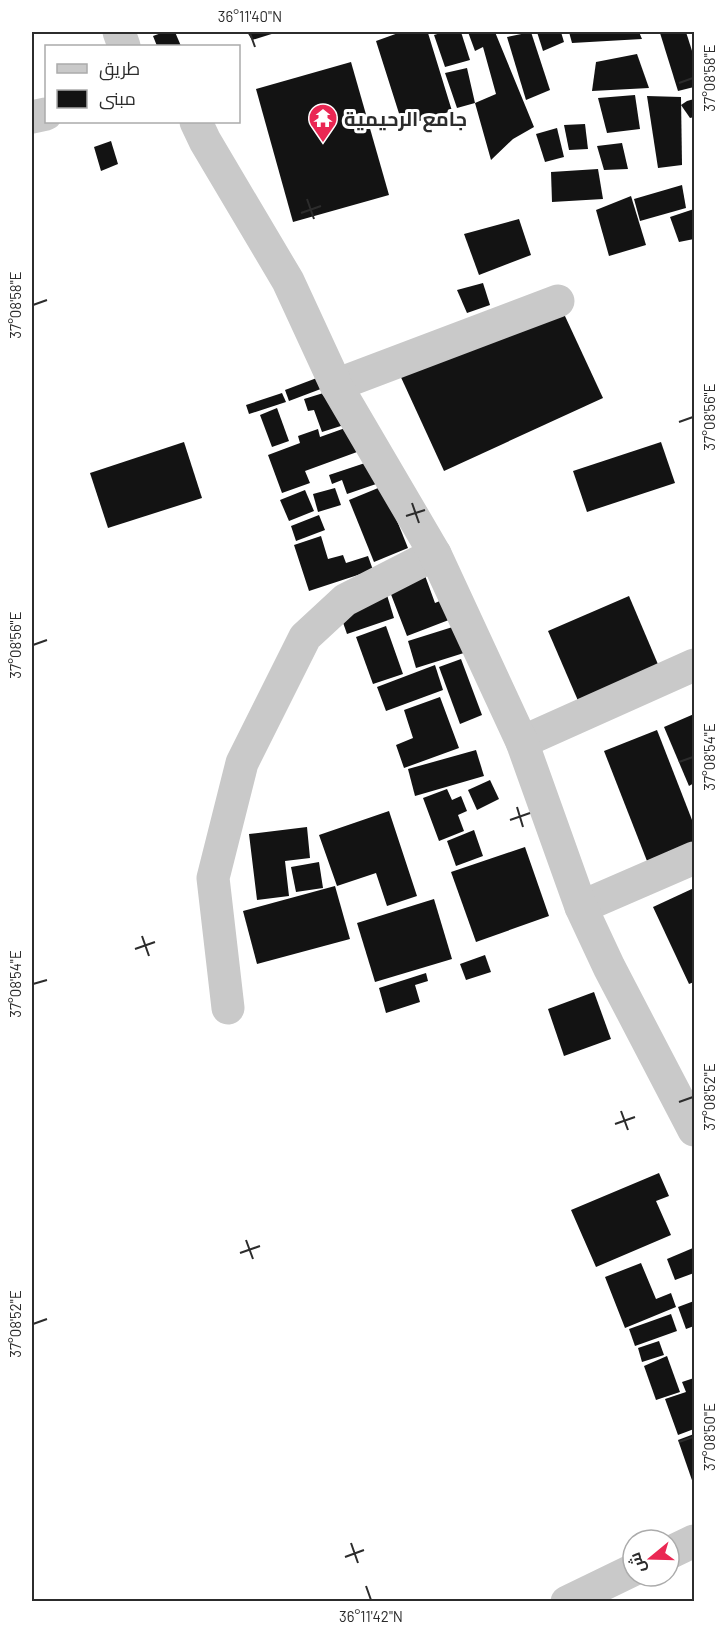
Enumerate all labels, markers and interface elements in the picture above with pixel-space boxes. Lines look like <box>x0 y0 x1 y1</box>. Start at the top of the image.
text: 36°11'40"N <box>218 7 282 25</box>
text: 37°08'58"E <box>700 44 718 112</box>
legend <box>45 45 240 123</box>
text: طريق <box>99 57 140 81</box>
text: مبنى <box>99 87 136 110</box>
temple icon: جامع الرحيمية <box>307 102 339 144</box>
place label: جامع الرحيمية <box>344 106 467 133</box>
text: 37°08'58"E <box>6 271 24 339</box>
text: 37°08'56"E <box>700 383 718 451</box>
text: 37°08'56"E <box>6 611 24 679</box>
text: 37°08'54"E <box>700 723 718 791</box>
text: 37°08'54"E <box>6 950 24 1018</box>
text: 37°08'52"E <box>700 1063 718 1131</box>
text: 37°08'52"E <box>6 1290 24 1358</box>
text: 37°08'50"E <box>700 1403 718 1471</box>
north arrow <box>621 1528 681 1588</box>
text: ش <box>624 1550 650 1576</box>
text: 36°11'42"N <box>339 1607 403 1625</box>

